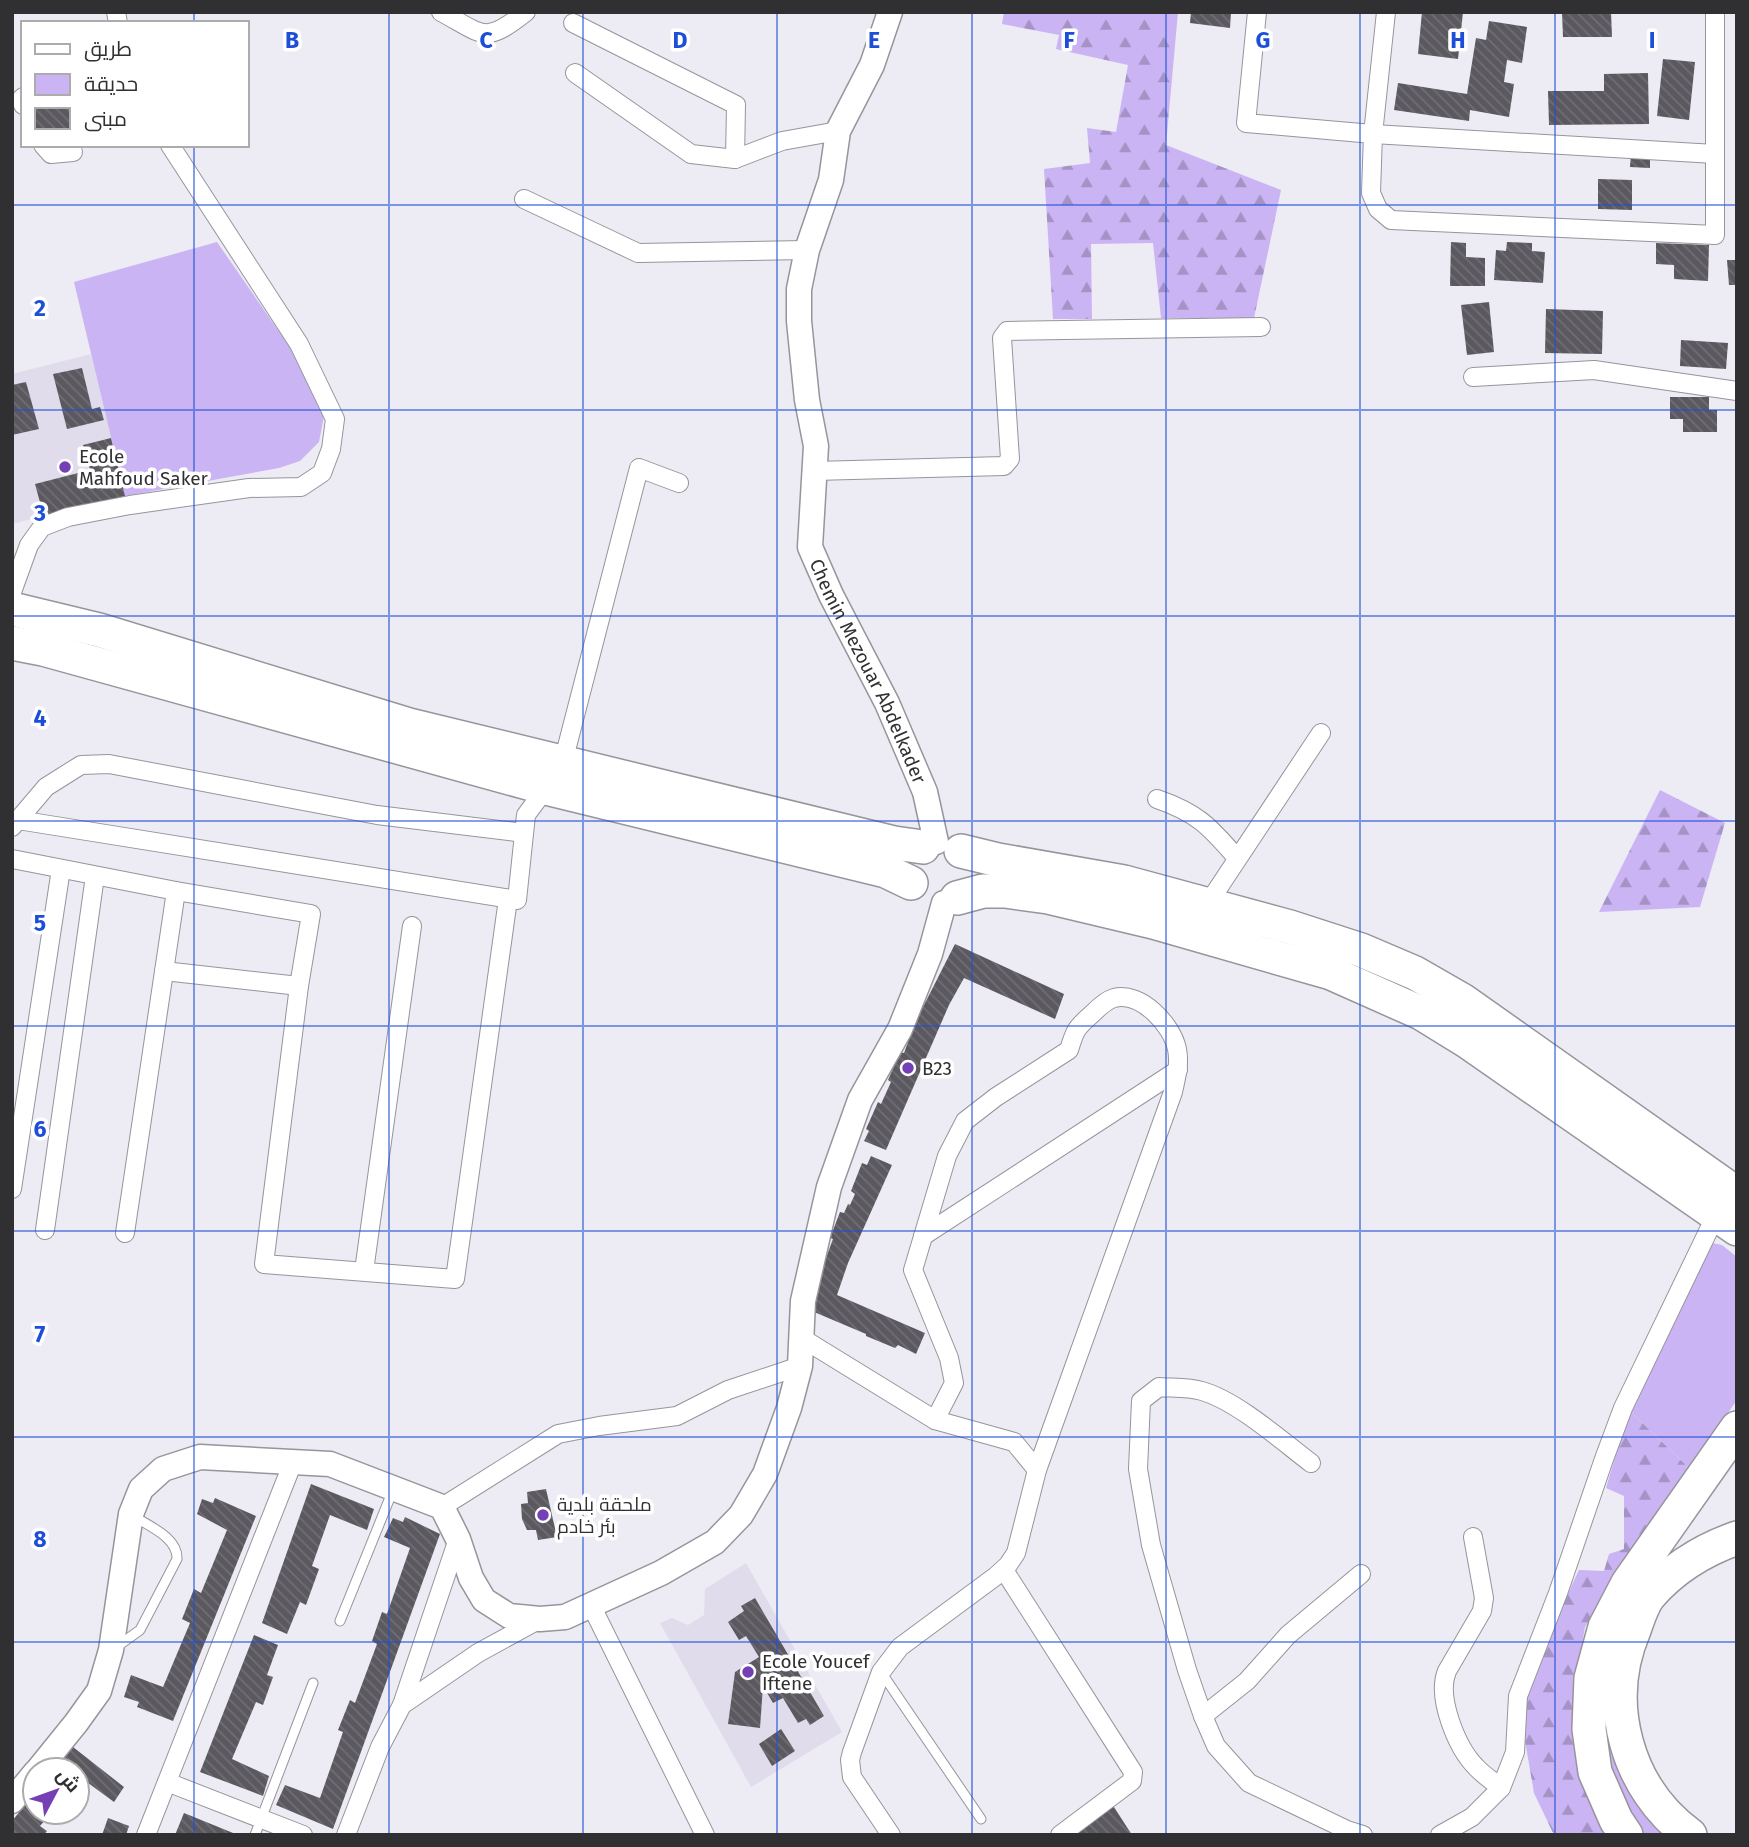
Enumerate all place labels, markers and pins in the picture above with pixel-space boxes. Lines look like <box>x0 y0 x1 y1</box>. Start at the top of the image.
place label: Ecole Mahfoud Saker <box>79 445 209 490</box>
marker: Ecole Mahfoud Saker <box>57 459 73 475</box>
place label: B23 <box>922 1057 952 1080</box>
marker: B23 <box>900 1060 916 1076</box>
place label: ملحقة بلدية بئر خادم <box>557 1493 652 1540</box>
marker: ملحقة بلدية بئر خادم <box>535 1507 551 1523</box>
place label: Ecole Youcef Iftene <box>762 1650 871 1695</box>
marker: Ecole Youcef Iftene <box>740 1664 756 1680</box>

